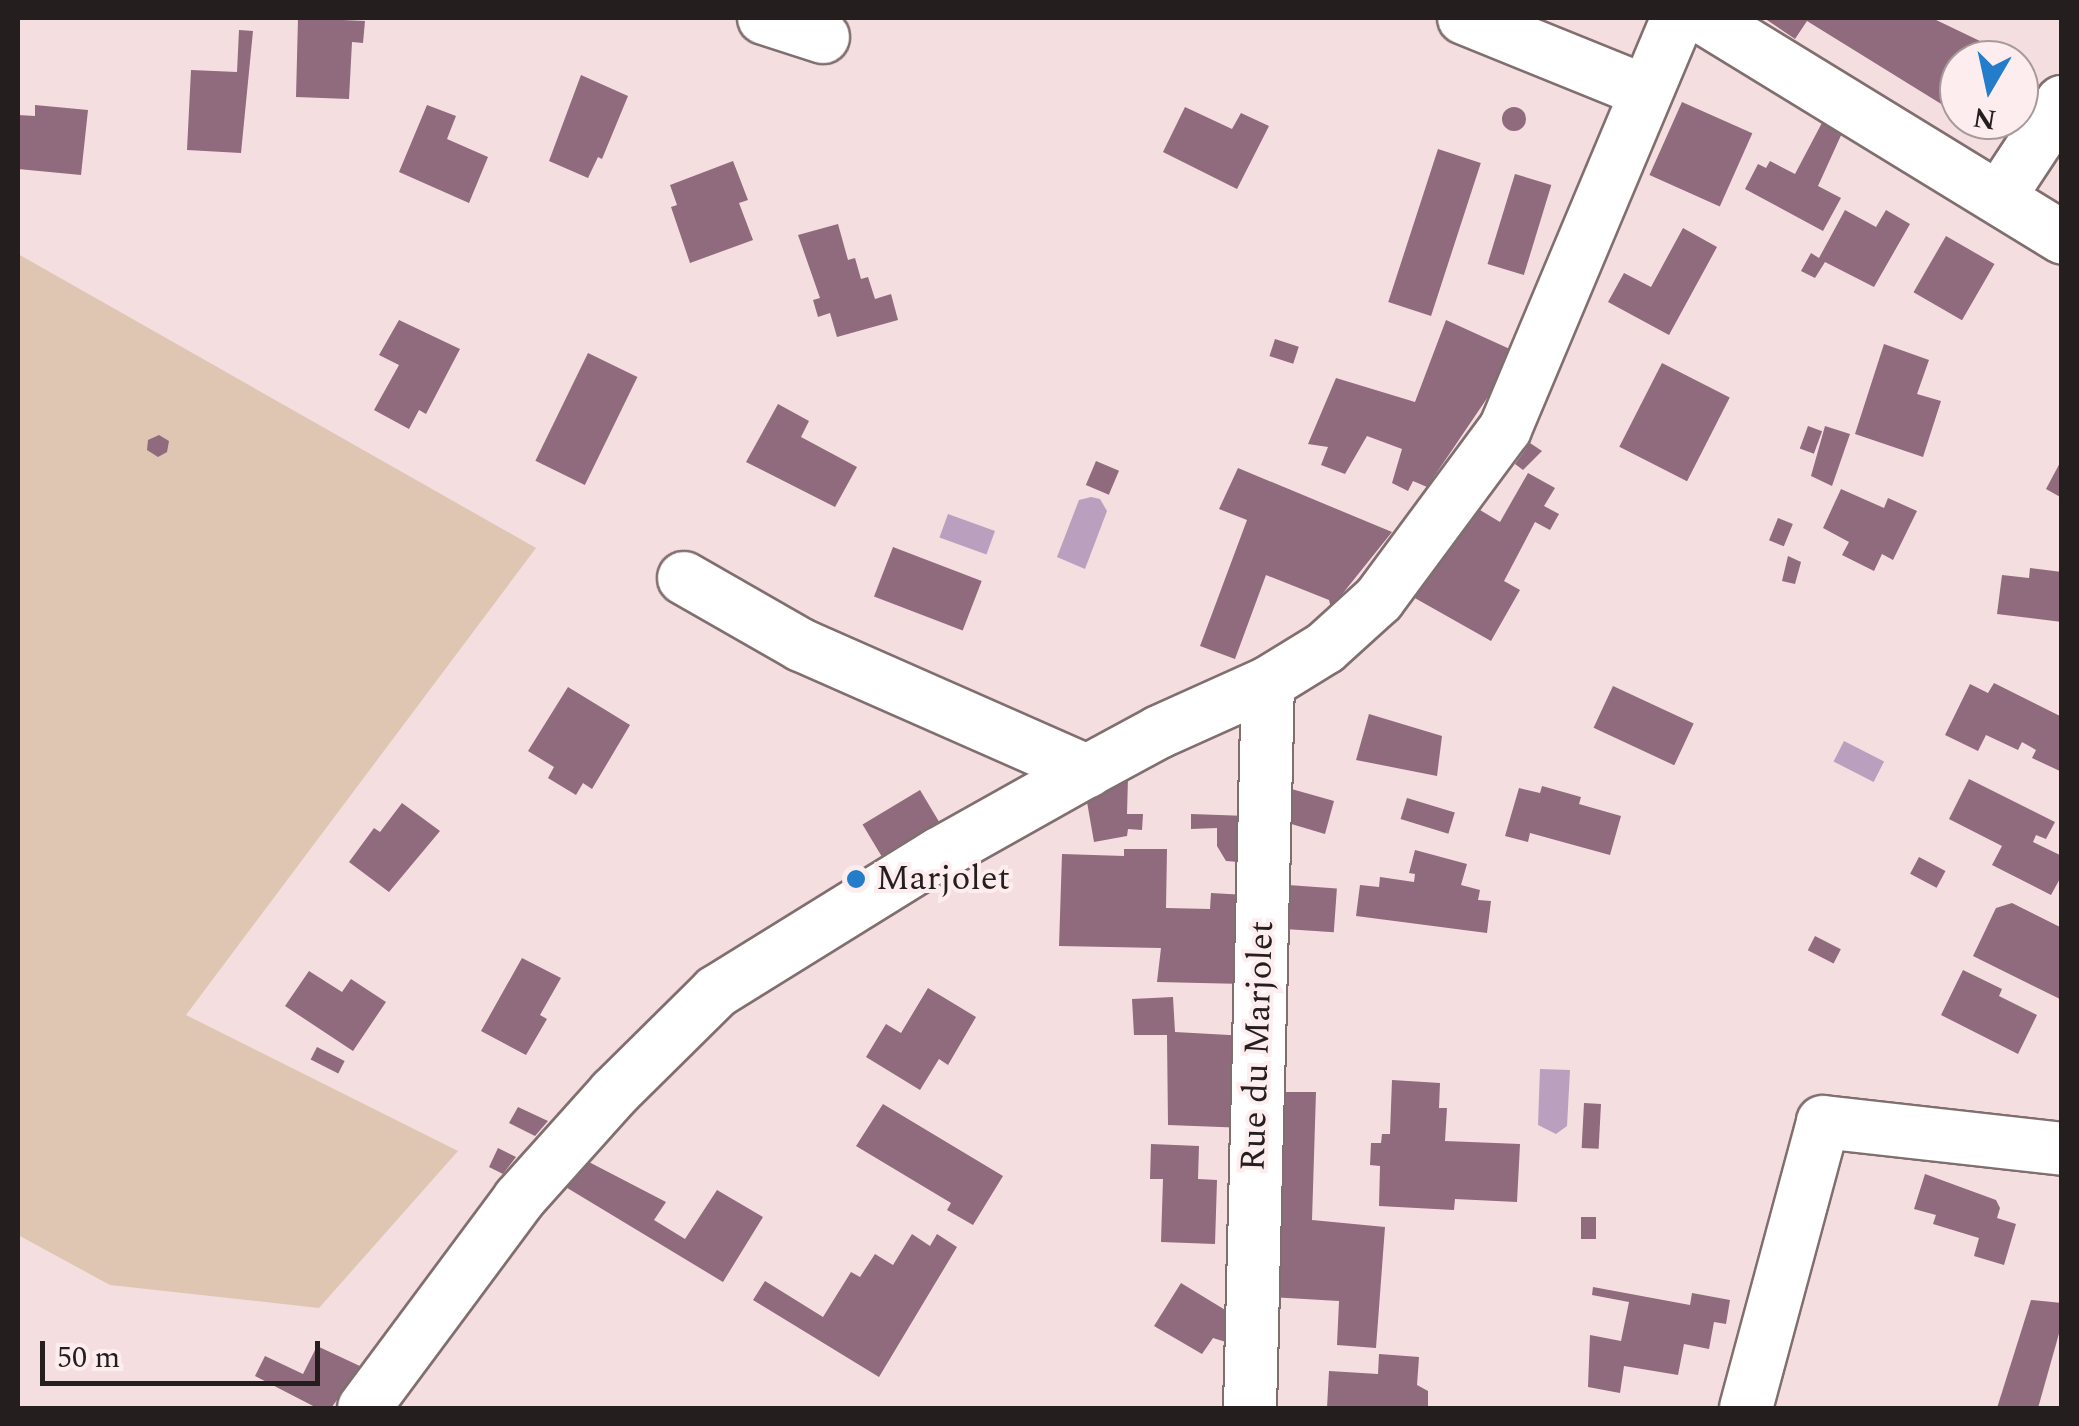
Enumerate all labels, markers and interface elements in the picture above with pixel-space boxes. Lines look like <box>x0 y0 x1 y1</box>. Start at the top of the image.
north arrow <box>1939 40 2039 140</box>
text: N <box>1970 95 1999 141</box>
place label: Marjolet <box>876 858 1010 900</box>
marker: Marjolet <box>845 868 867 890</box>
street label: Rue du Marjolet <box>1233 920 1283 1172</box>
scale bar <box>45 1321 325 1383</box>
text: 50 m <box>57 1335 120 1381</box>

